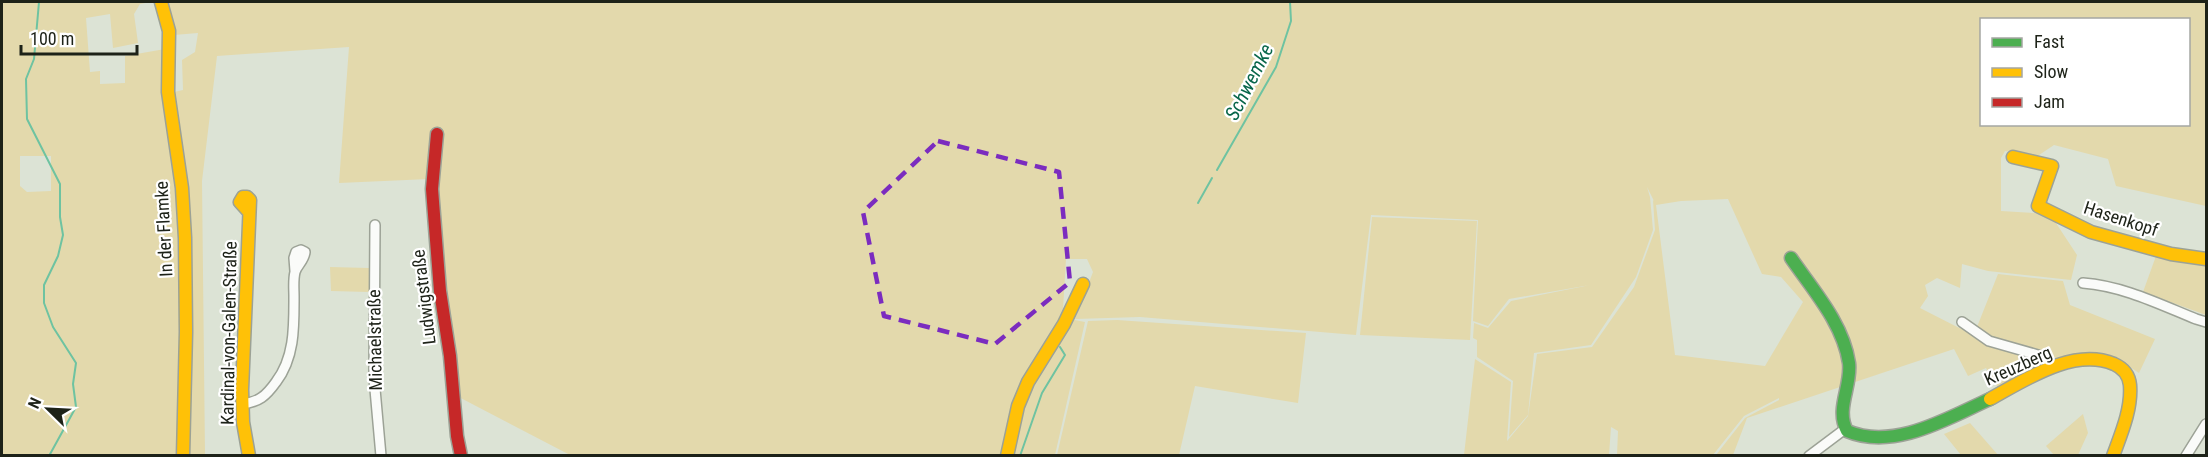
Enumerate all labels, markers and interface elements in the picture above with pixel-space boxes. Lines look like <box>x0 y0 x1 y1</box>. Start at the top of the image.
scale bar <box>21 18 136 56</box>
legend <box>1980 18 2190 126</box>
text: 100 m <box>30 28 74 49</box>
text: Fast <box>2034 31 2065 52</box>
water label: Schwemke <box>1220 40 1278 124</box>
text: Slow <box>2034 61 2069 82</box>
text: Jam <box>2034 91 2065 112</box>
street label: In der Flamke <box>151 181 176 277</box>
street label: Hasenkopf <box>2081 197 2161 240</box>
street label: Kardinal-von-Galen-Straße <box>216 241 241 425</box>
street label: Ludwigstraße <box>407 248 440 346</box>
street label: Michaelstraße <box>363 289 386 391</box>
street label: Kreuzberg <box>1981 341 2055 390</box>
north arrow <box>18 379 78 439</box>
text: N <box>24 395 45 411</box>

